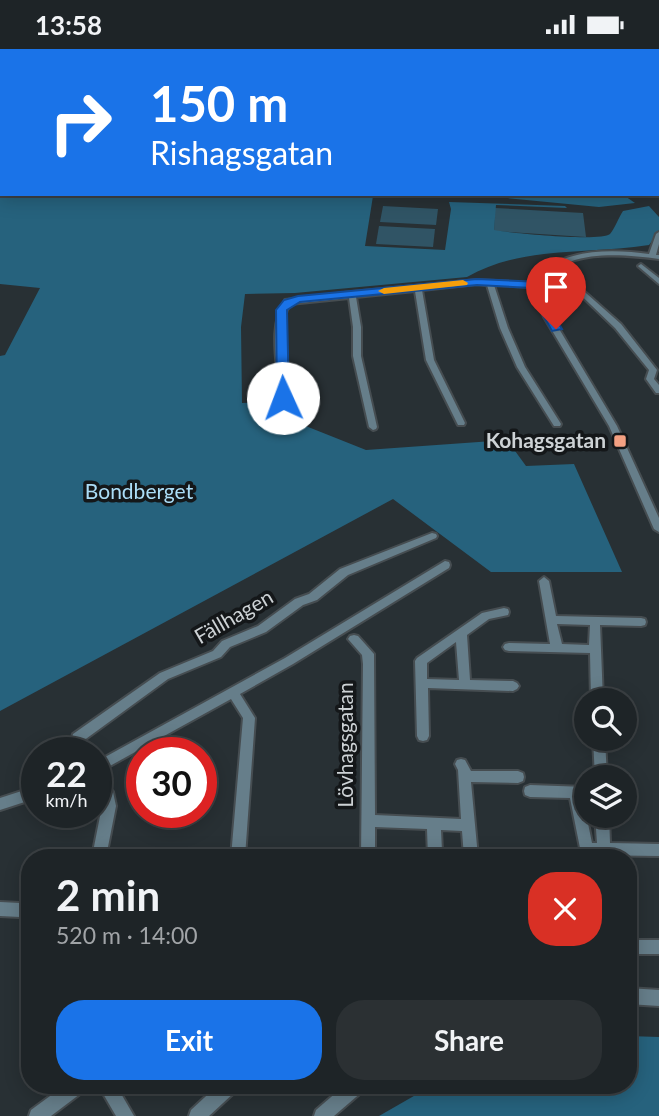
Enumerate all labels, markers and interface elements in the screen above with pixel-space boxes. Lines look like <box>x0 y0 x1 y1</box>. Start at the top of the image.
text: 13:58 <box>35 9 102 41</box>
text: 150 m <box>150 74 288 132</box>
icon: right <box>35 77 126 168</box>
text: Rishagsgatan <box>150 133 333 172</box>
pin <box>526 257 586 329</box>
icon: arrive <box>537 268 575 306</box>
position arrow <box>246 361 320 435</box>
place label: Kohagsgatan <box>486 427 606 452</box>
marker: Kohagsgatan <box>612 433 628 449</box>
park label: Bondberget <box>85 478 194 503</box>
street label: Fällhagen <box>190 583 277 648</box>
street label: Lövhagsgatan <box>332 682 357 808</box>
map controls <box>574 688 637 828</box>
button: search <box>574 688 637 751</box>
speed limit sign: 30 <box>126 737 217 828</box>
text: 22 <box>46 752 87 794</box>
button: layers <box>574 765 637 828</box>
text: km/h <box>45 789 88 811</box>
text: 2 min <box>56 870 160 920</box>
button: close <box>528 872 602 946</box>
text: 520 m · 14:00 <box>56 921 198 949</box>
button: Exit <box>56 1000 322 1080</box>
button: Share <box>336 1000 602 1080</box>

